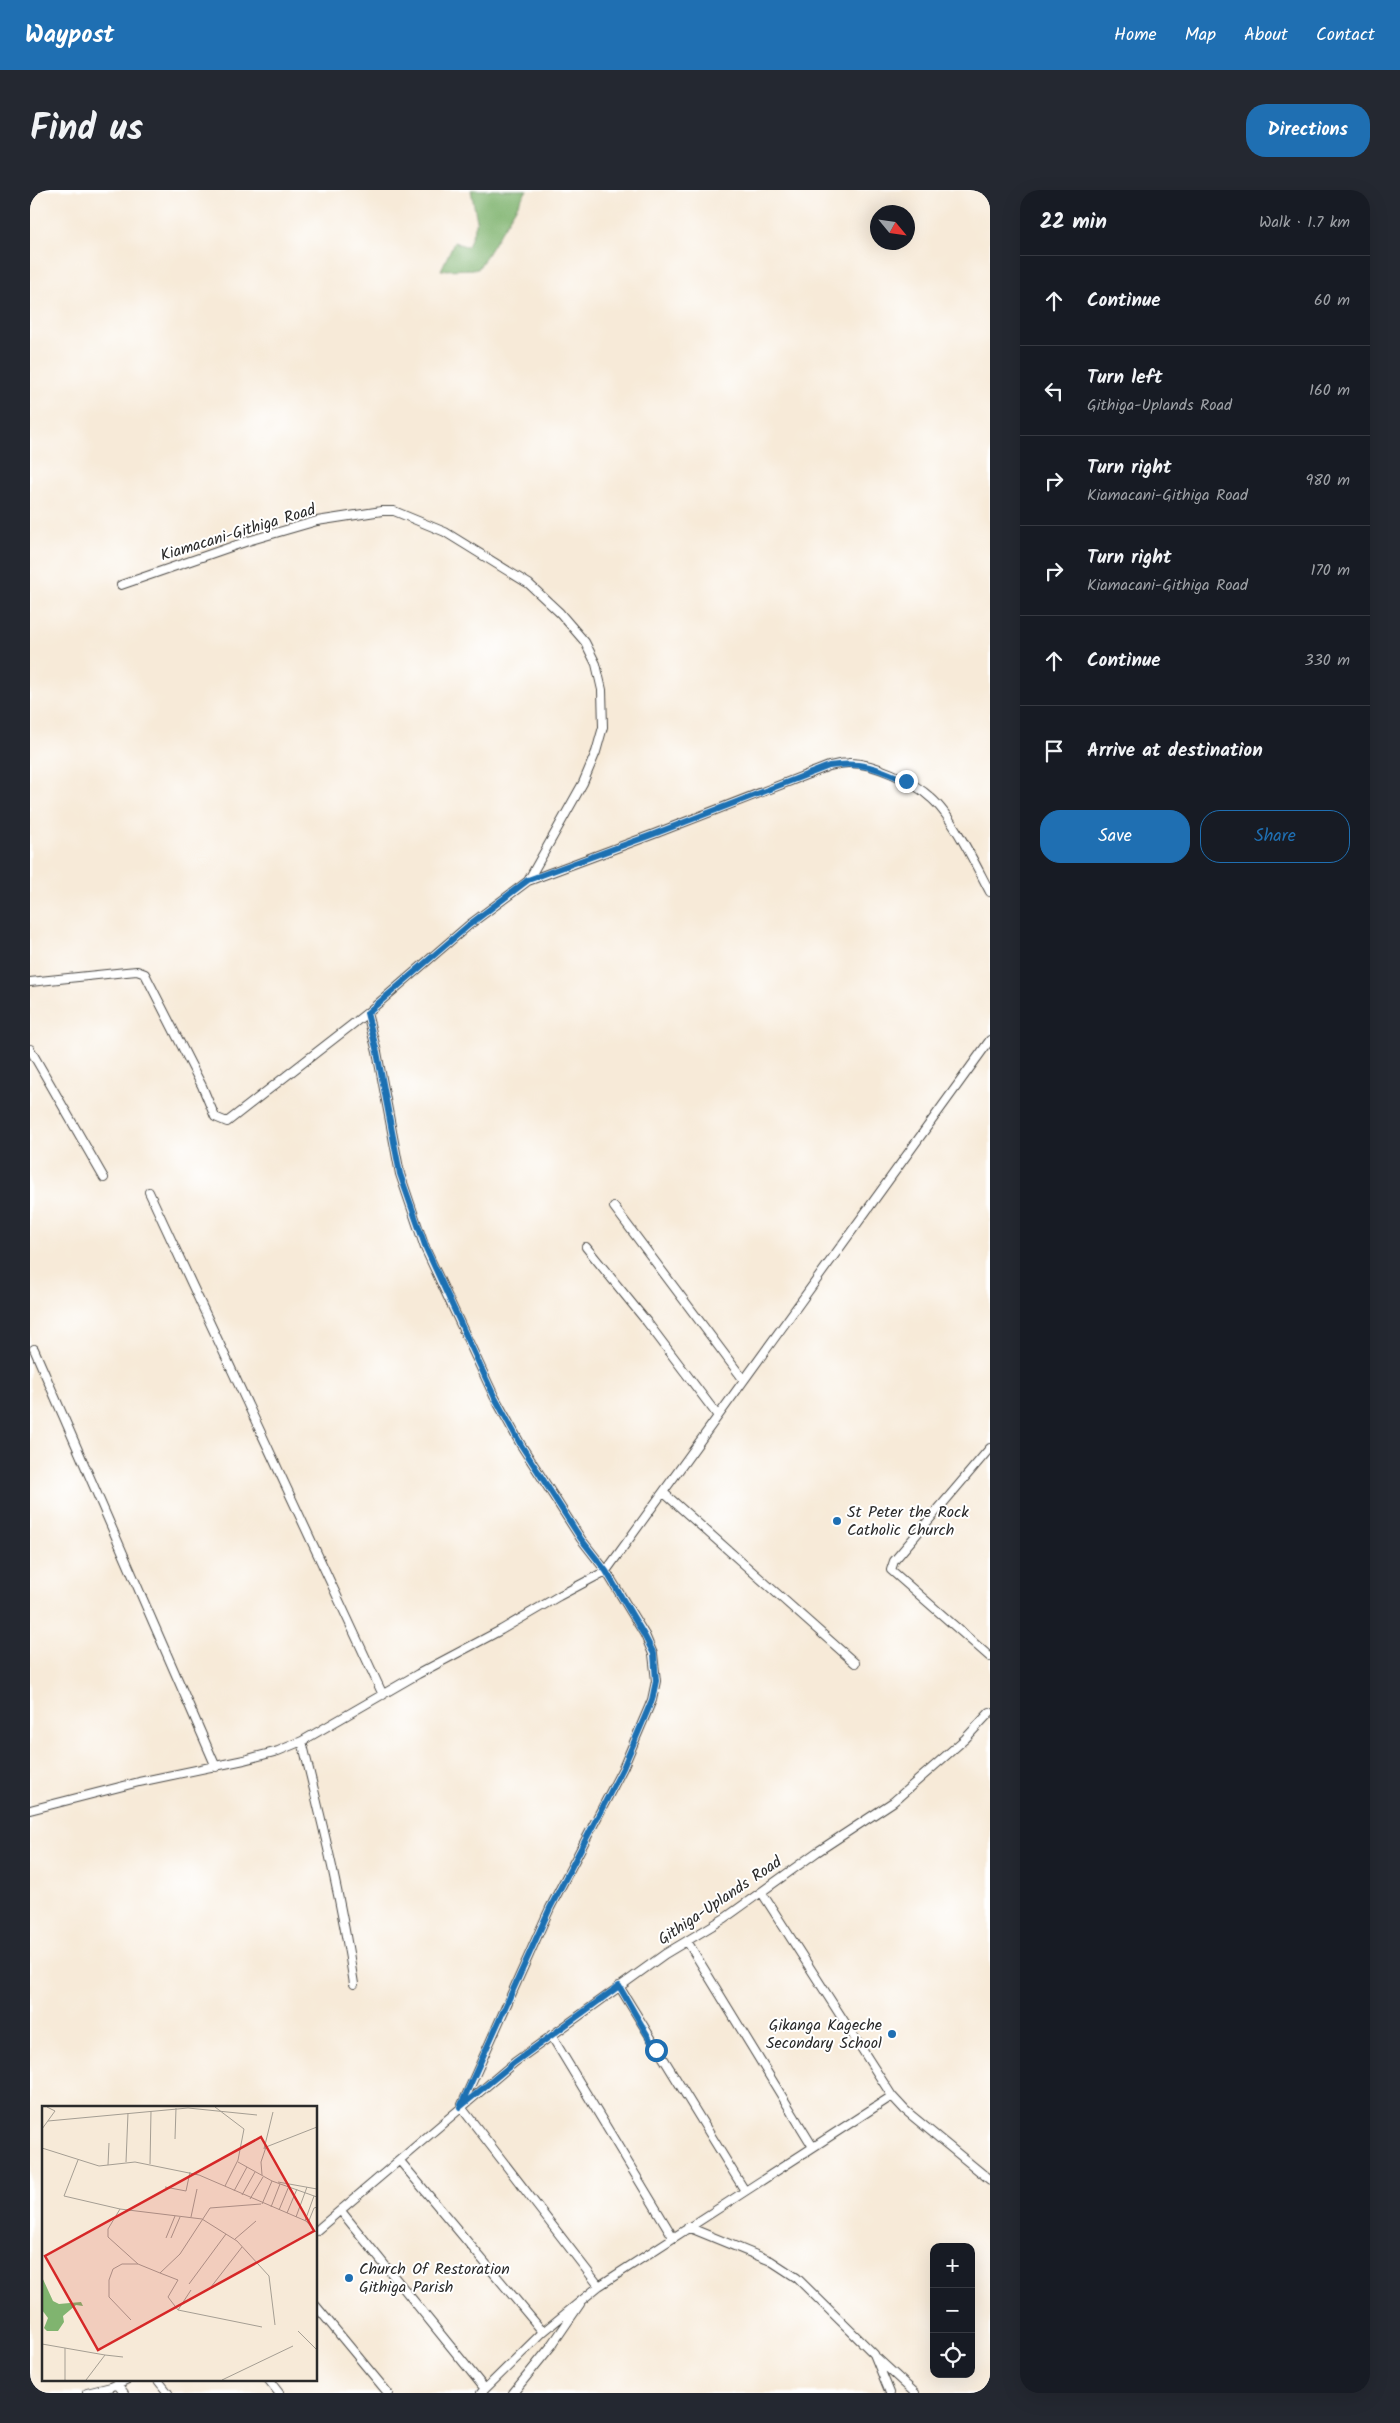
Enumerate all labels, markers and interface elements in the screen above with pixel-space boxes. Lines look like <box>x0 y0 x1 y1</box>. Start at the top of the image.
text: Waypost <box>25 16 114 55</box>
text: Home <box>1114 21 1157 50</box>
text: Map <box>1185 21 1216 50</box>
text: About <box>1244 21 1288 50</box>
text: Contact <box>1316 21 1375 50</box>
text: Find us <box>30 102 143 158</box>
button: Directions <box>1246 104 1370 157</box>
north arrow <box>870 205 915 250</box>
text: 22 min <box>1040 206 1107 239</box>
text: Walk · 1.7 km <box>1259 210 1350 235</box>
text: Continue <box>1087 286 1160 316</box>
icon: ahead <box>1040 287 1068 315</box>
text: 60 m <box>1314 288 1350 313</box>
text: Turn left <box>1087 363 1162 393</box>
icon: left <box>1040 377 1068 405</box>
text: 160 m <box>1309 378 1350 403</box>
text: Githiga-Uplands Road <box>1087 393 1232 418</box>
text: Turn right <box>1087 453 1172 483</box>
icon: right <box>1040 467 1068 495</box>
text: 980 m <box>1305 468 1350 493</box>
text: Kiamacani-Githiga Road <box>1087 483 1248 508</box>
street label: Kiamacani-Githiga Road <box>157 497 320 569</box>
text: Turn right <box>1087 543 1172 573</box>
icon: right <box>1040 557 1068 585</box>
text: 170 m <box>1310 558 1350 583</box>
text: Kiamacani-Githiga Road <box>1087 573 1248 598</box>
text: Continue <box>1087 646 1160 676</box>
icon: ahead <box>1040 647 1068 675</box>
text: 330 m <box>1305 648 1350 673</box>
text: Arrive at destination <box>1087 736 1263 766</box>
icon: arrive <box>1040 737 1068 765</box>
route end <box>895 770 918 793</box>
button: Save <box>1040 810 1190 863</box>
button: Share <box>1200 810 1350 863</box>
place label: St Peter the Rock Catholic Church <box>847 1500 969 1543</box>
marker: St Peter the Rock Catholic Church <box>831 1515 843 1527</box>
street label: Githiga-Uplands Road <box>653 1850 788 1952</box>
place label: Gikanga Kageche Secondary School <box>766 2013 882 2056</box>
marker: Gikanga Kageche Secondary School <box>886 2028 898 2040</box>
route start <box>645 2039 668 2062</box>
inset map <box>42 2106 318 2380</box>
map controls <box>930 2243 975 2378</box>
button: + <box>930 2243 975 2288</box>
place label: Church Of Restoration Githiga Parish <box>359 2257 510 2300</box>
marker: Church Of Restoration Githiga Parish <box>343 2272 355 2284</box>
button: − <box>930 2288 975 2333</box>
button: locate <box>930 2333 975 2378</box>

